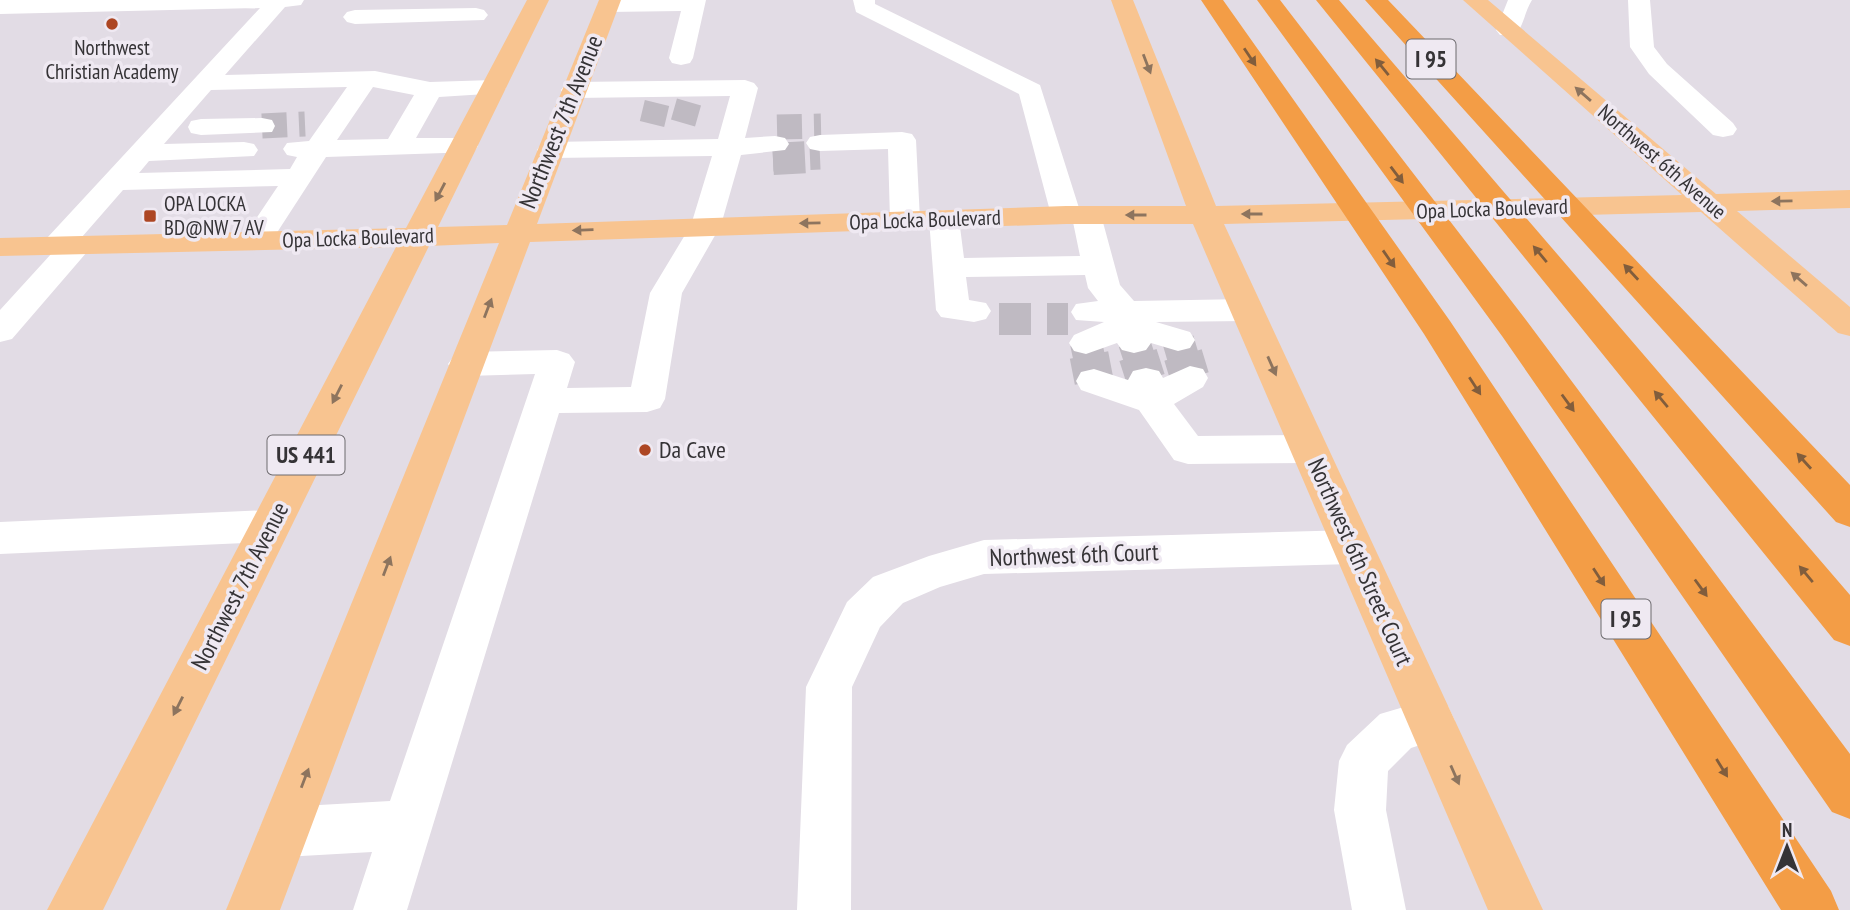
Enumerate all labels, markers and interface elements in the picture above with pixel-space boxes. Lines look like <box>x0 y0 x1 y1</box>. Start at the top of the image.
marker: Northwest Christian Academy <box>104 16 120 32</box>
street label: Northwest 7th Avenue <box>512 31 609 213</box>
place label: Northwest Christian Academy <box>45 34 179 85</box>
road number: I 95 <box>1406 40 1456 78</box>
one-way arrow <box>1243 47 1256 66</box>
one-way arrow <box>1141 53 1152 74</box>
one-way arrow <box>1375 58 1390 75</box>
one-way arrow <box>1574 87 1591 102</box>
street label: Northwest 6th Avenue <box>1593 99 1732 225</box>
one-way arrow <box>1390 165 1405 183</box>
one-way arrow <box>435 182 446 202</box>
place label: OPA LOCKA BD@NW 7 AV <box>164 190 264 241</box>
street label: Opa Locka Boulevard <box>1416 192 1568 225</box>
one-way arrow <box>1771 195 1793 206</box>
street label: Opa Locka Boulevard <box>849 203 1001 236</box>
marker: OPA LOCKA BD@NW 7 AV <box>142 208 158 224</box>
one-way arrow <box>1240 208 1262 220</box>
one-way arrow <box>1125 209 1147 221</box>
one-way arrow <box>799 217 821 228</box>
street label: Opa Locka Boulevard <box>282 221 434 254</box>
one-way arrow <box>572 224 594 235</box>
one-way arrow <box>1533 246 1548 263</box>
one-way arrow <box>1382 250 1396 268</box>
one-way arrow <box>1622 264 1639 281</box>
one-way arrow <box>1790 271 1808 287</box>
one-way arrow <box>483 298 494 319</box>
one-way arrow <box>1266 356 1278 376</box>
one-way arrow <box>1468 377 1481 396</box>
one-way arrow <box>331 384 342 404</box>
one-way arrow <box>1654 391 1669 409</box>
one-way arrow <box>1561 394 1575 412</box>
place label: Da Cave <box>659 434 726 465</box>
road number: US 441 <box>268 436 344 475</box>
marker: Da Cave <box>637 442 653 458</box>
one-way arrow <box>1796 452 1812 470</box>
street label: Northwest 6th Street Court <box>1301 453 1420 671</box>
street label: Northwest 7th Avenue <box>184 497 295 675</box>
street label: Northwest 6th Court <box>989 536 1159 573</box>
one-way arrow <box>382 555 393 576</box>
one-way arrow <box>1799 566 1814 584</box>
one-way arrow <box>1592 568 1606 586</box>
one-way arrow <box>1694 579 1708 597</box>
road number: I 95 <box>1602 600 1650 638</box>
one-way arrow <box>173 696 184 716</box>
one-way arrow <box>1715 759 1728 778</box>
one-way arrow <box>1449 765 1461 785</box>
one-way arrow <box>299 767 310 788</box>
north arrow <box>1752 812 1822 882</box>
text: N <box>1782 818 1792 842</box>

